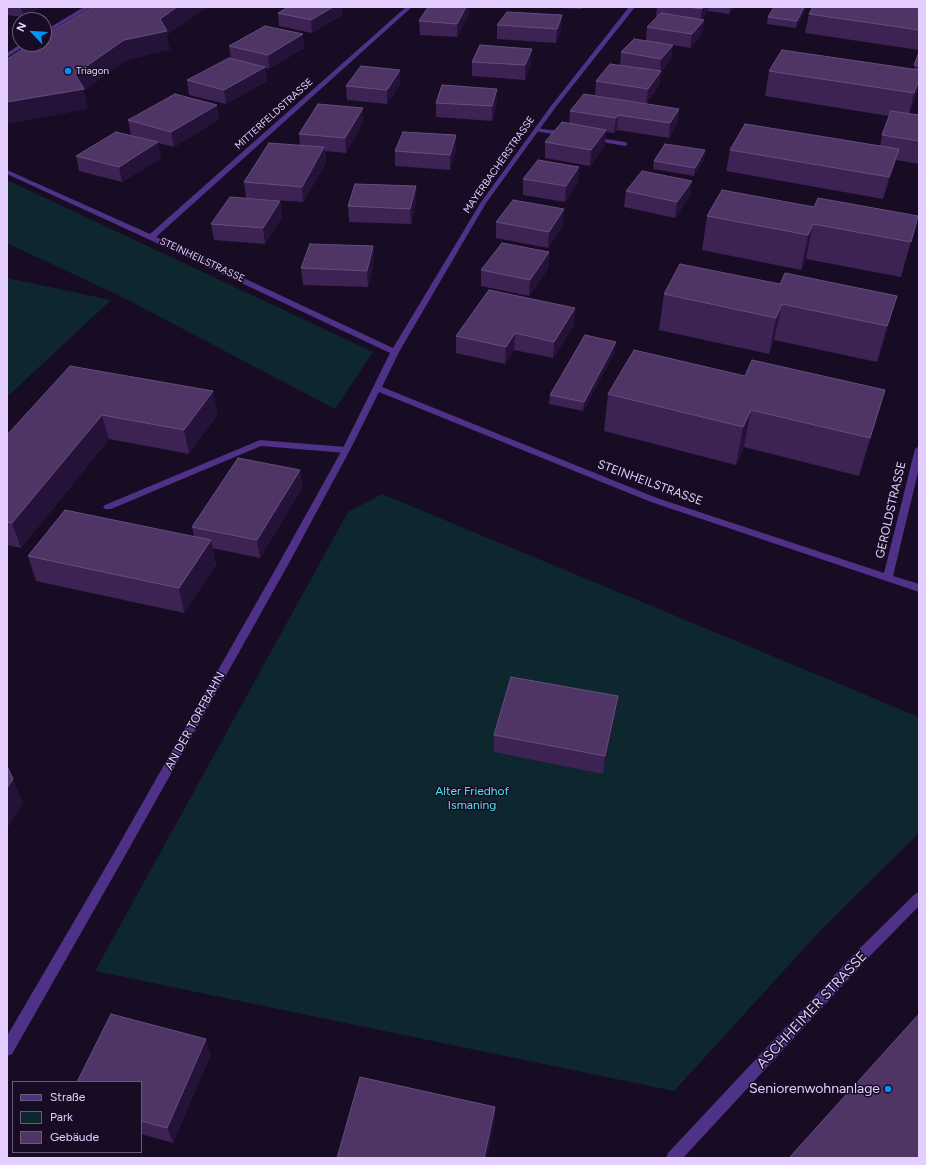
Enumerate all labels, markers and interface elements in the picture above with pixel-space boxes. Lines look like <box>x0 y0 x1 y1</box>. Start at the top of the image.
north arrow <box>12 12 52 52</box>
text: N <box>14 21 29 34</box>
place label: Triagon <box>76 65 109 77</box>
marker: Triagon <box>63 66 73 76</box>
street label: MITTERFELDSTRASSE <box>233 76 315 152</box>
street label: MAYERBACHERSTRASSE <box>461 114 537 216</box>
street label: STEINHEILSTRASSE <box>158 235 246 285</box>
street label: STEINHEILSTRASSE <box>596 457 704 509</box>
street label: GEROLDSTRASSE <box>873 460 909 560</box>
street label: AN DER TORFBAHN <box>162 669 228 773</box>
park label: Alter Friedhof Ismaning <box>435 784 509 812</box>
street label: ASCHHEIMER STRASSE <box>753 948 871 1072</box>
legend <box>12 1081 142 1153</box>
place label: Seniorenwohnanlage <box>749 1081 880 1097</box>
marker: Seniorenwohnanlage <box>883 1084 893 1094</box>
text: Straße <box>50 1090 85 1104</box>
text: Park <box>50 1110 73 1124</box>
text: Gebäude <box>50 1130 99 1144</box>

